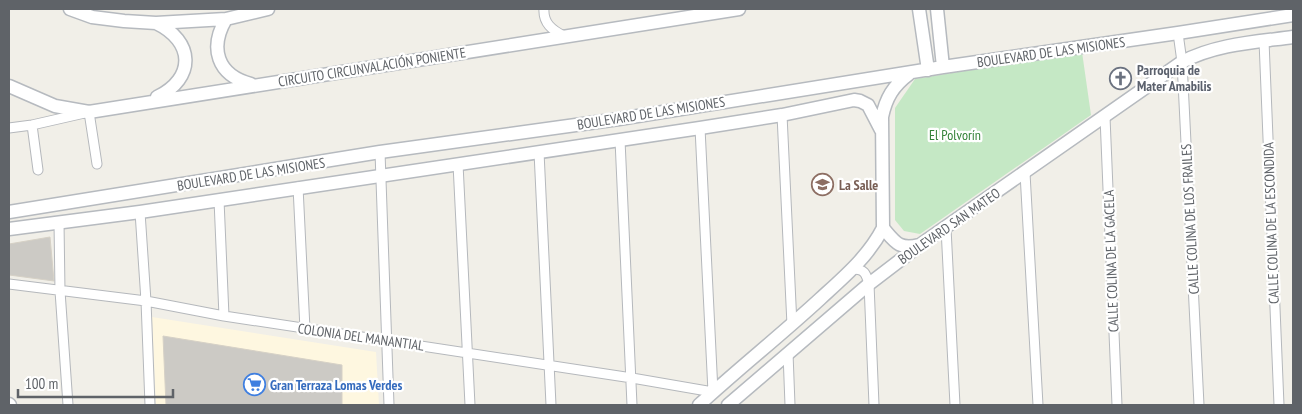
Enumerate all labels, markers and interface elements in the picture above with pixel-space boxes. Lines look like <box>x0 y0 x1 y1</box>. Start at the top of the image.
street label: BOULEVARD DE LAS MISIONES <box>976 33 1126 71</box>
street label: CIRCUITO CIRCUNVALACIÓN PONIENTE <box>277 43 467 91</box>
place label: Parroquia de Mater Amabilis <box>1137 61 1212 95</box>
church icon: Parroquia de Mater Amabilis <box>1109 66 1133 90</box>
street label: BOULEVARD DE LAS MISIONES <box>576 92 726 134</box>
park label: El Polvorín <box>929 126 981 144</box>
street label: CALLE COLINA DE LA ESCONDIDA <box>1259 141 1283 304</box>
street label: CALLE COLINA DE LOS FRAILES <box>1177 143 1203 295</box>
street label: BOULEVARD DE LAS MISIONES <box>176 153 326 195</box>
school or university icon: La Salle <box>811 173 835 197</box>
place label: La Salle <box>839 176 878 194</box>
street label: BOULEVARD SAN MATEO <box>894 184 1004 268</box>
street label: CALLE COLINA DE LA GACELA <box>1100 189 1122 332</box>
street label: COLONIA DEL MANANTIAL <box>297 319 425 355</box>
scale bar <box>18 366 172 398</box>
supermarket icon: Gran Terraza Lomas Verdes <box>242 373 266 397</box>
text: 100 m <box>25 374 58 393</box>
place label: Gran Terraza Lomas Verdes <box>270 376 403 394</box>

